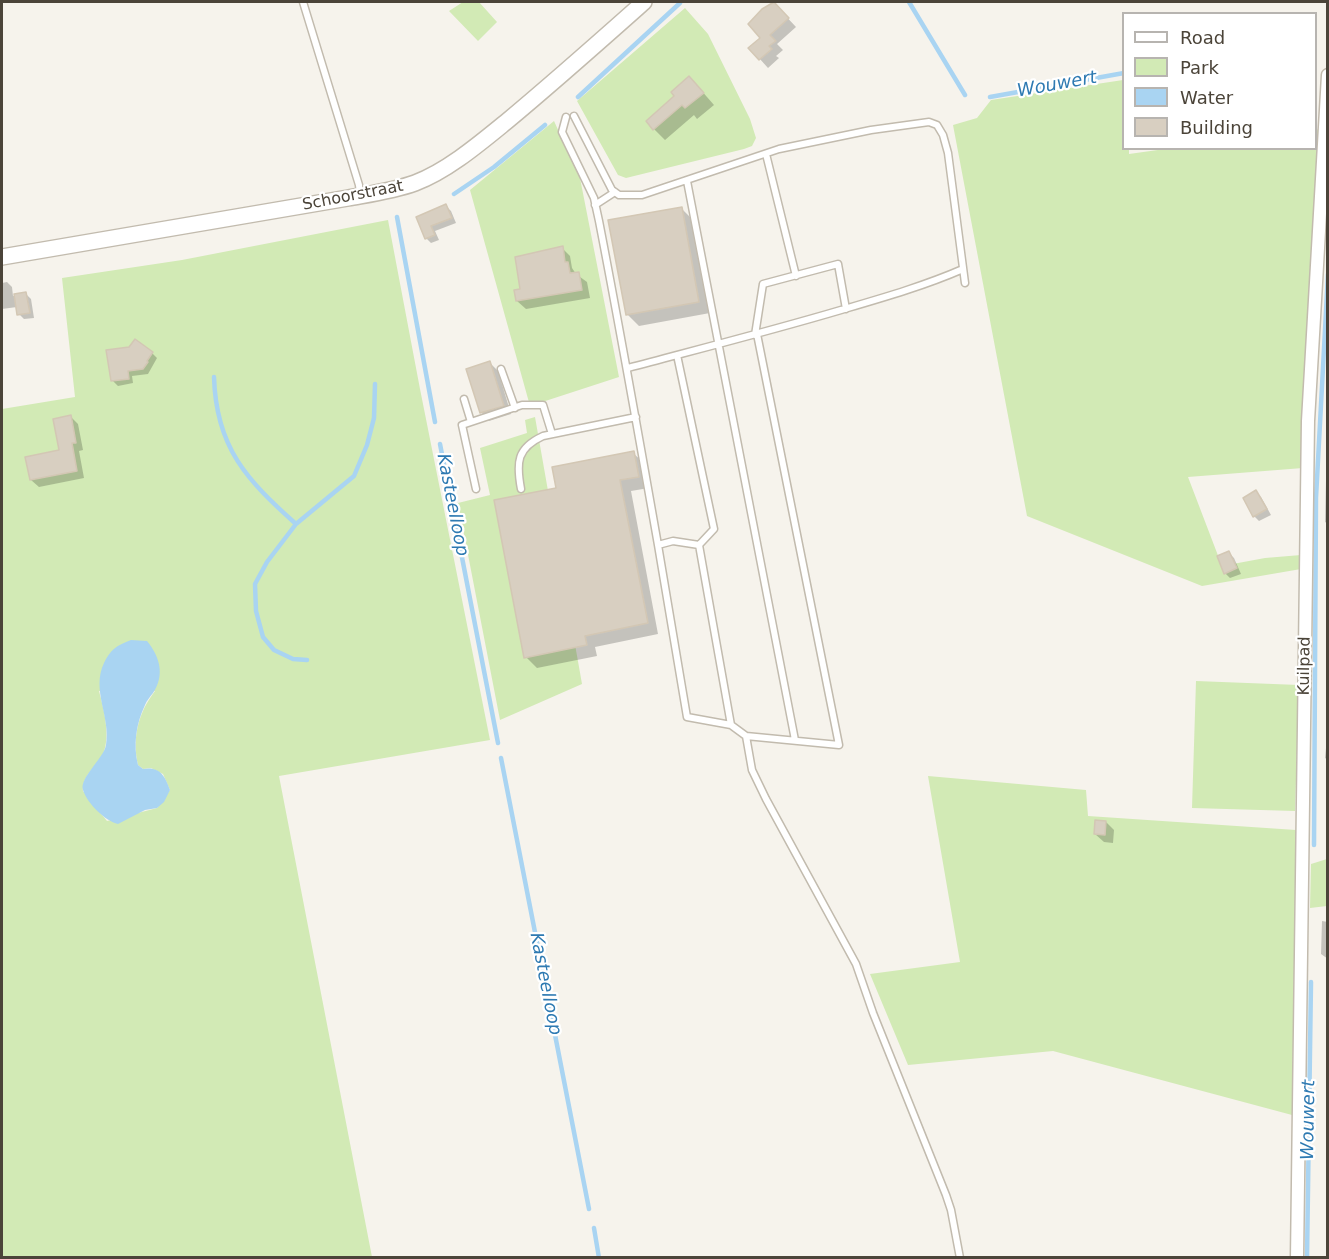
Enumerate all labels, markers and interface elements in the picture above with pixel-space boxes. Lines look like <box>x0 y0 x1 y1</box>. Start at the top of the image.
legend <box>1122 12 1317 150</box>
text: Road <box>1180 27 1225 48</box>
text: Park <box>1180 57 1219 78</box>
water label: Wouwert <box>1015 67 1099 103</box>
text: Water <box>1180 87 1233 108</box>
text: Building <box>1180 117 1253 138</box>
street label: Schoorstraat <box>301 177 405 215</box>
water label: Kasteelloop <box>431 452 473 558</box>
street label: Kuilpad <box>1295 636 1315 696</box>
water label: Kasteelloop <box>524 931 566 1037</box>
water label: Wouwert <box>1297 1080 1321 1160</box>

